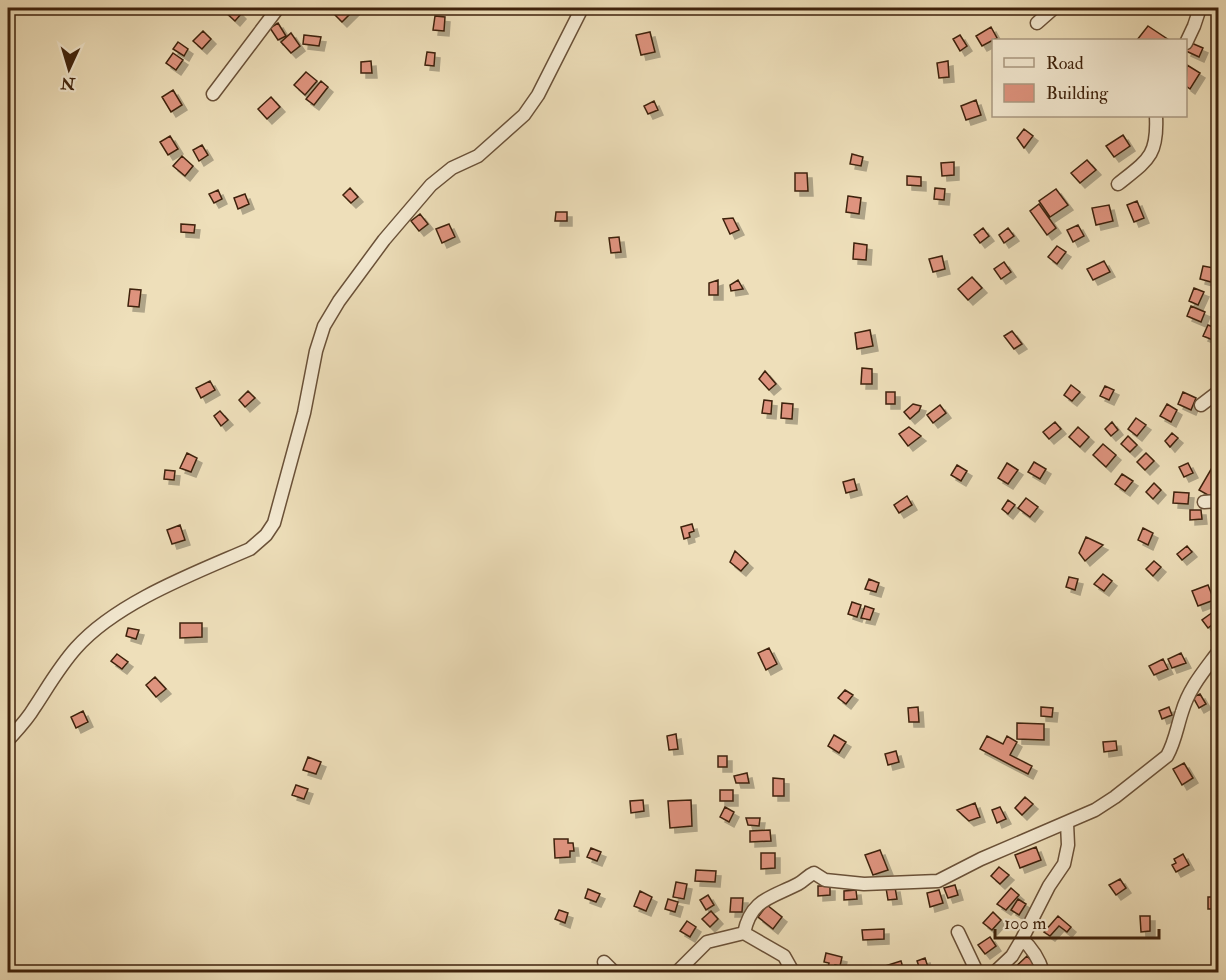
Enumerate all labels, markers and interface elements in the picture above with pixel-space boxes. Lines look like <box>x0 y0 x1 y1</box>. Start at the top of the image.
north arrow <box>39 39 99 99</box>
legend <box>992 39 1187 117</box>
text: Road <box>1046 52 1084 75</box>
text: N <box>60 72 77 94</box>
text: Building <box>1046 82 1109 105</box>
scale bar <box>995 902 1158 940</box>
text: 100 m <box>1004 912 1047 935</box>

